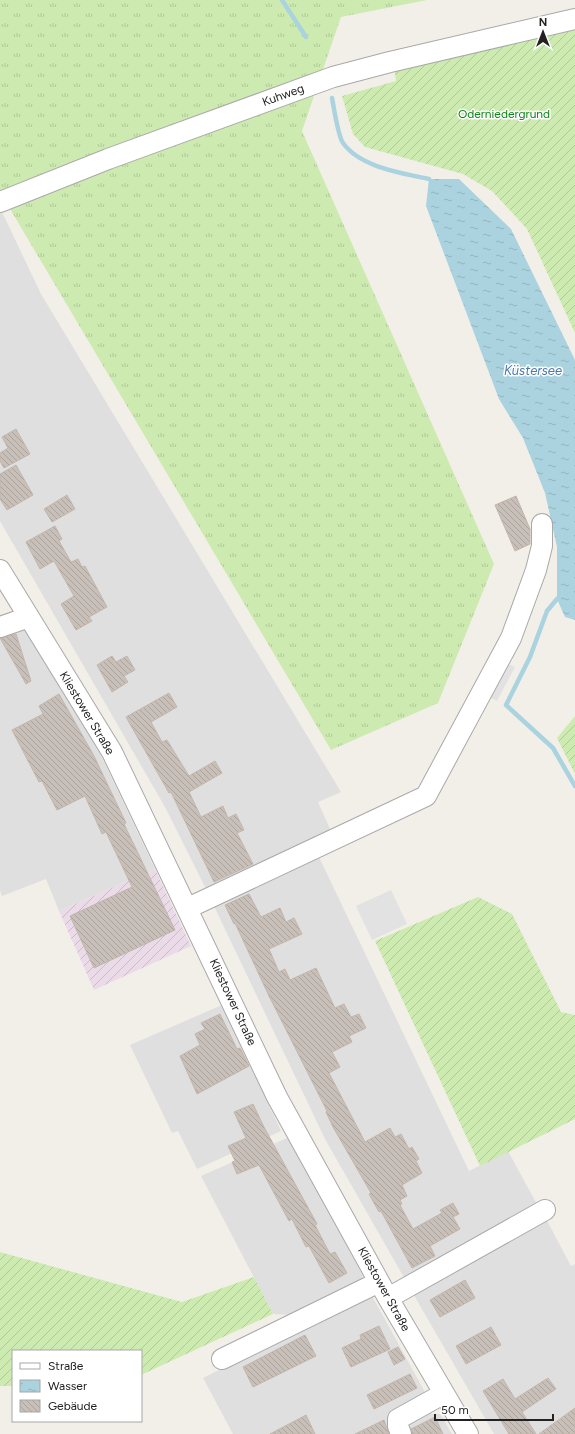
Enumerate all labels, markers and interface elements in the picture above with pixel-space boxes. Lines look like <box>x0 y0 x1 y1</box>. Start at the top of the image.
north arrow <box>523 12 563 52</box>
text: N <box>539 16 547 29</box>
street label: Kuhweg <box>260 81 306 109</box>
park label: Oderniedergrund <box>458 107 550 121</box>
water label: Küstersee <box>504 363 562 378</box>
street label: Kliestower Straße <box>57 669 118 757</box>
street label: Kliestower Straße <box>207 956 259 1048</box>
street label: Kliestower Straße <box>355 1244 413 1334</box>
legend <box>12 1350 142 1422</box>
text: Straße <box>48 1359 84 1373</box>
text: Wasser <box>48 1379 87 1393</box>
scale bar <box>435 1396 553 1422</box>
text: Gebäude <box>48 1399 98 1413</box>
text: 50 m <box>441 1403 469 1417</box>

